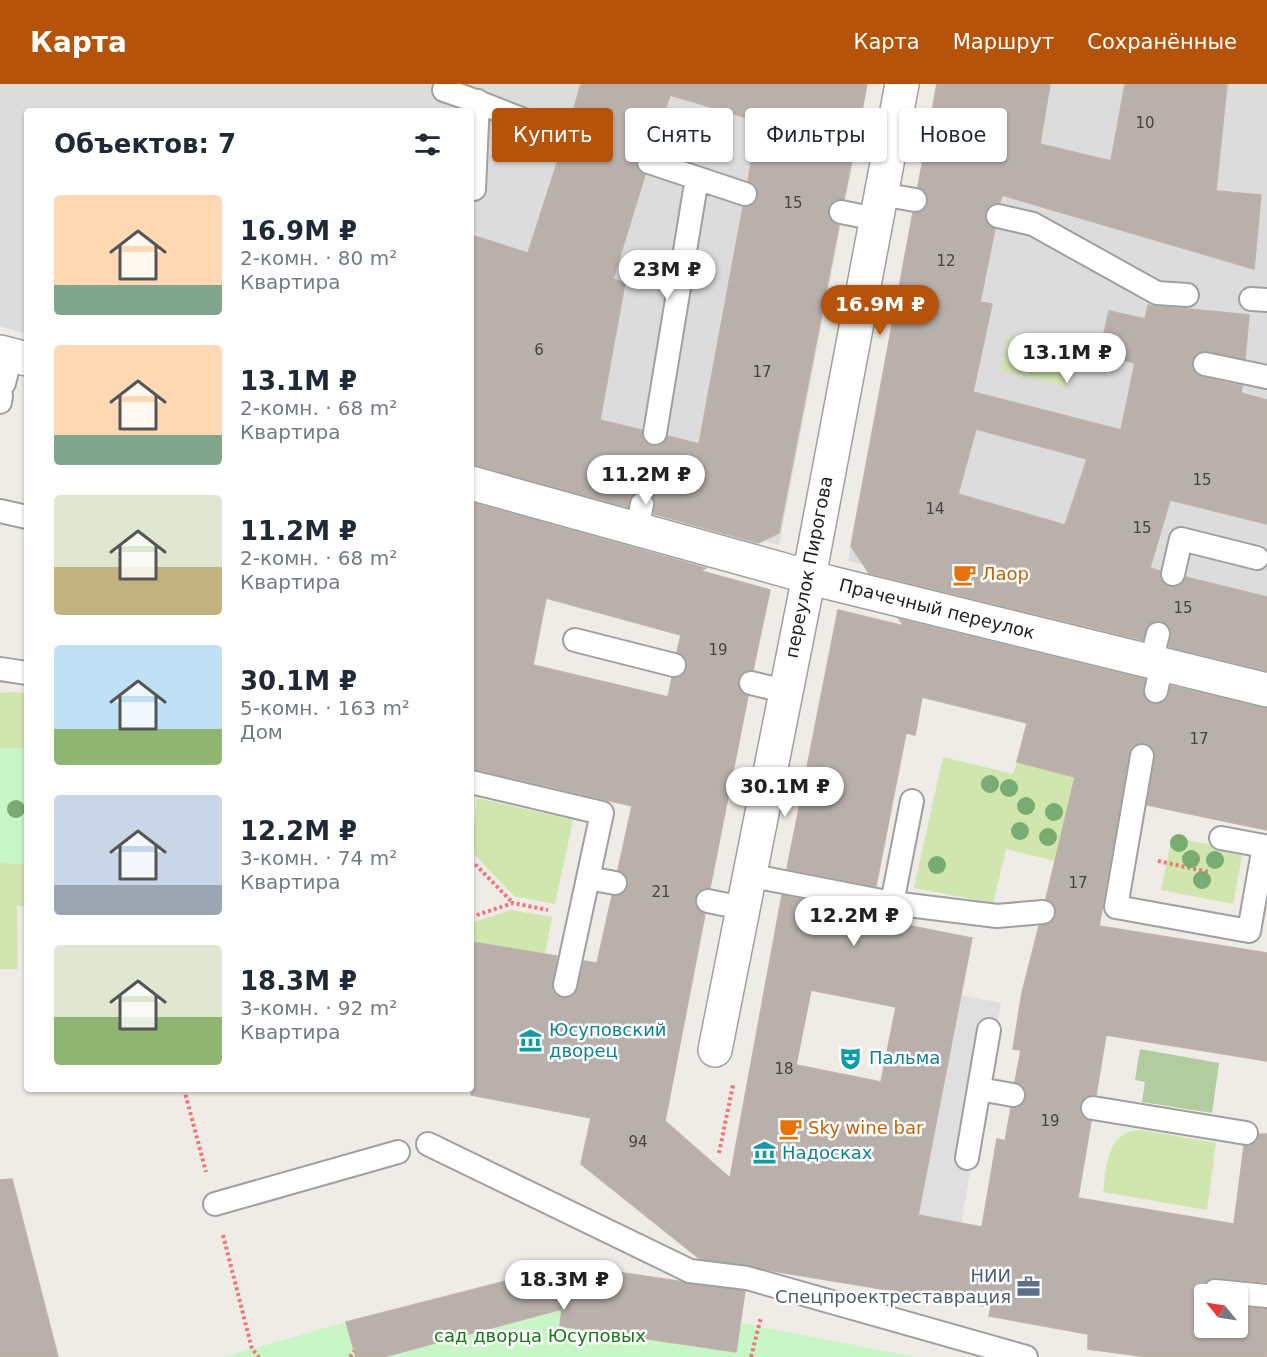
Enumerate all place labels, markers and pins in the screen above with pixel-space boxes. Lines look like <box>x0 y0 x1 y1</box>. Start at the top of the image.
pin: 23M ₽ <box>625 250 709 301</box>
pin: 16.9M ₽ <box>825 285 935 336</box>
pin: 13.1M ₽ <box>1012 333 1122 384</box>
pin: 11.2M ₽ <box>591 455 701 506</box>
cafe icon: Лаор <box>951 561 977 587</box>
place label: Лаор <box>982 563 1029 584</box>
pin: 30.1M ₽ <box>730 767 840 818</box>
pin: 12.2M ₽ <box>799 896 909 947</box>
place label: Юсуповский дворец <box>549 1019 667 1061</box>
museum icon: Юсуповский дворец <box>518 1027 544 1053</box>
theatre icon: Пальма <box>838 1045 864 1071</box>
place label: Пальма <box>869 1047 940 1068</box>
cafe icon: Sky wine bar <box>777 1115 803 1141</box>
place label: Sky wine bar <box>808 1117 924 1138</box>
museum icon: Надосках <box>751 1140 777 1166</box>
place label: Надосках <box>782 1142 873 1163</box>
pin: 18.3M ₽ <box>509 1260 619 1311</box>
place label: НИИ Спецпроектреставрация <box>775 1265 1011 1307</box>
office icon: НИИ Спецпроектреставрация <box>1016 1273 1042 1299</box>

